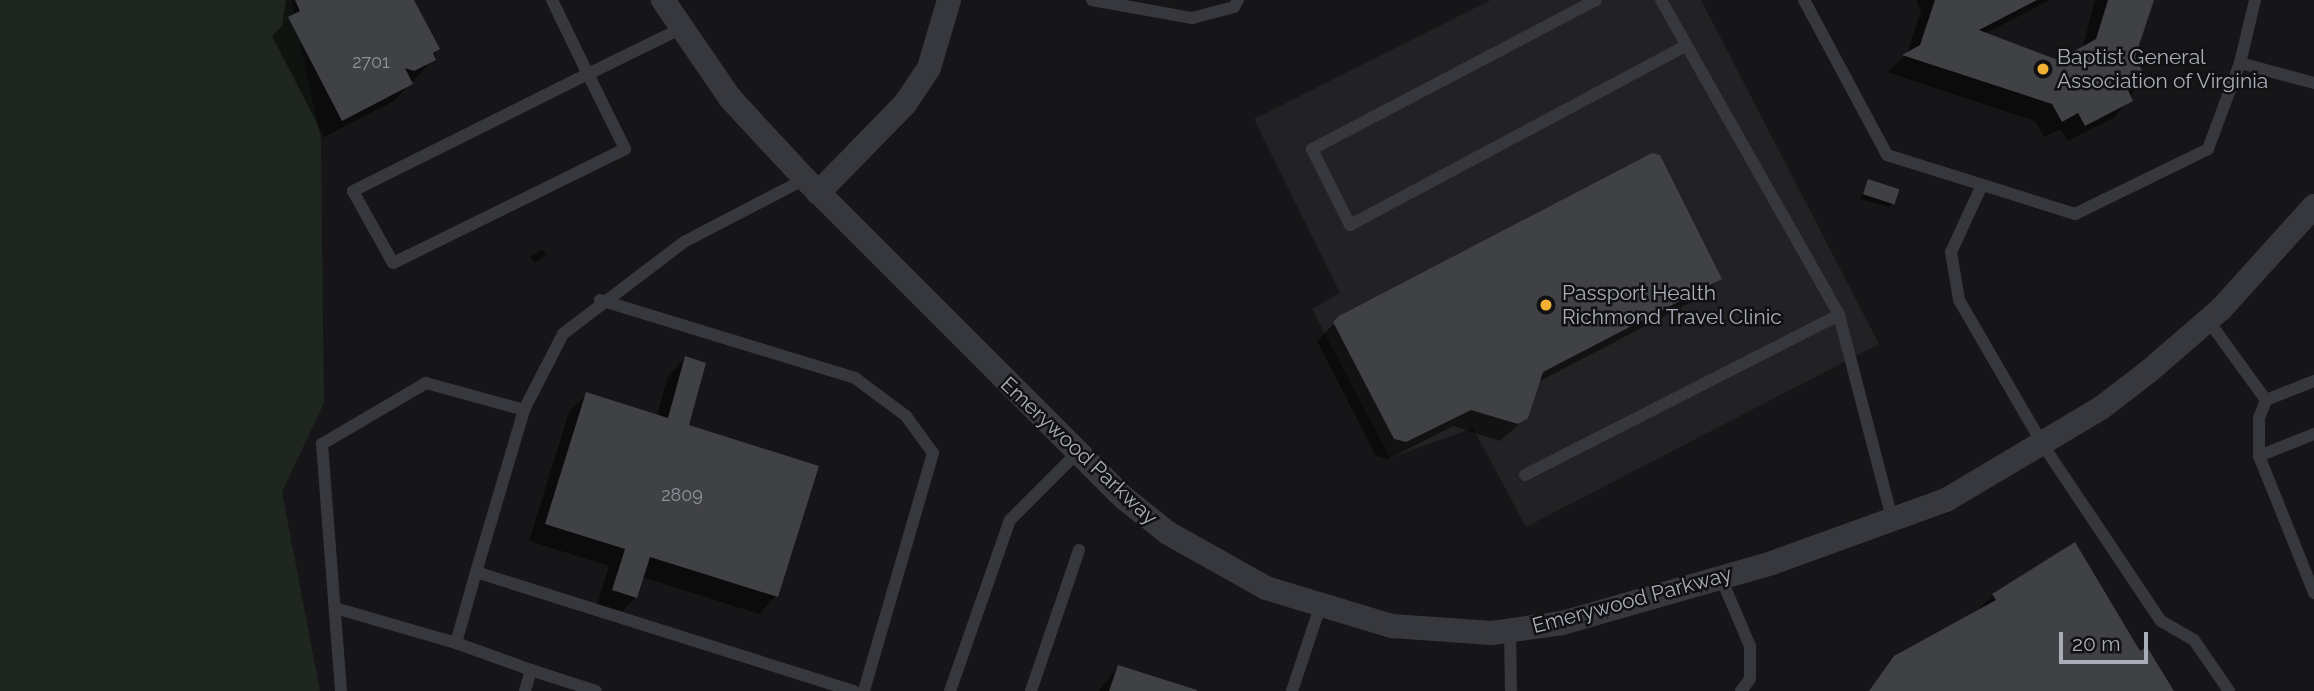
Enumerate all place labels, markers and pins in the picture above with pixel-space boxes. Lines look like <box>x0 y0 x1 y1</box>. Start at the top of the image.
place label: Baptist General Association of Virginia <box>2057 44 2269 94</box>
marker: Baptist General Association of Virginia <box>2035 61 2051 77</box>
place label: Passport Health Richmond Travel Clinic <box>1562 280 1783 330</box>
marker: Passport Health Richmond Travel Clinic <box>1536 295 1556 315</box>

